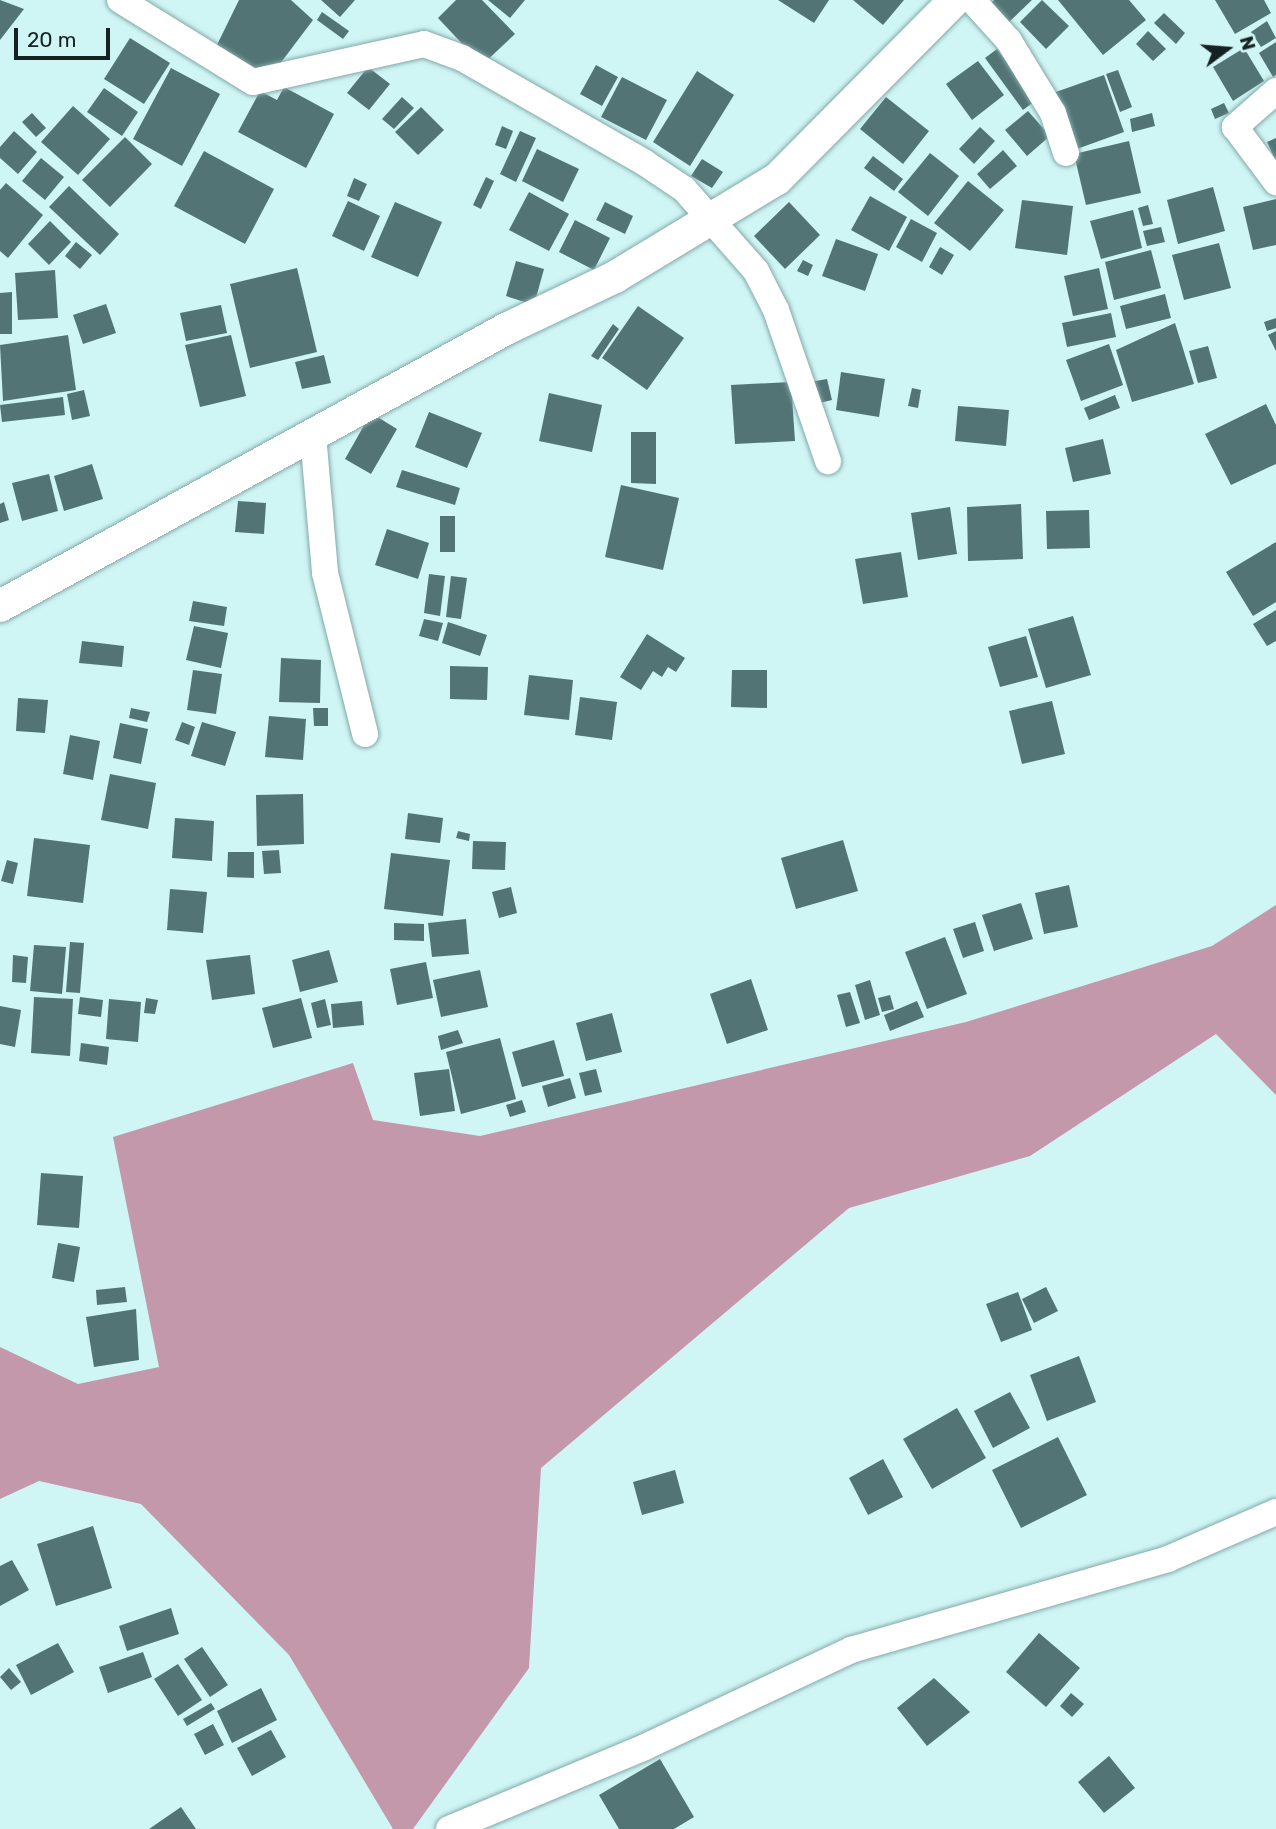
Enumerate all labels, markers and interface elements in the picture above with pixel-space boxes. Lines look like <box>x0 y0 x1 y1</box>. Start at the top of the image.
scale bar <box>18 14 114 58</box>
north arrow <box>1192 14 1262 84</box>
text: 20 m <box>27 27 76 52</box>
text: N <box>1235 33 1261 53</box>

